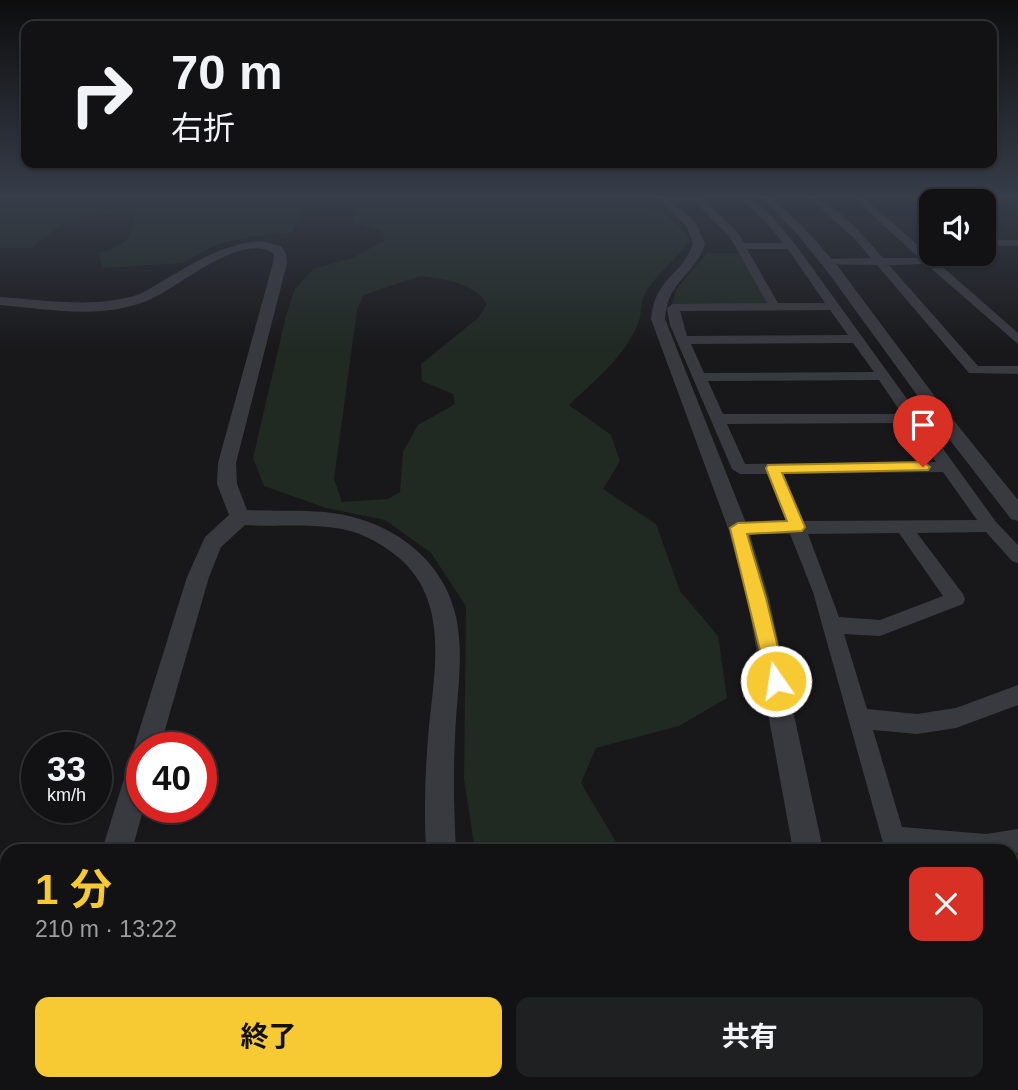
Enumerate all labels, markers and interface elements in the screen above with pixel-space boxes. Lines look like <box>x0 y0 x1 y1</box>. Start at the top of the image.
text: 70 m <box>171 45 283 99</box>
icon: right <box>56 49 147 140</box>
text: 右折 <box>171 110 235 146</box>
map controls <box>919 189 996 266</box>
button: sound <box>919 189 996 266</box>
pin <box>893 395 953 467</box>
icon: arrive <box>904 406 942 444</box>
position arrow <box>739 644 813 718</box>
speed limit sign: 40 <box>126 732 217 823</box>
text: 33 <box>47 749 86 788</box>
text: km/h <box>47 785 86 805</box>
text: 1 分 <box>35 866 112 913</box>
button: close <box>909 867 983 941</box>
text: 210 m · 13:22 <box>35 916 177 942</box>
button: 終了 <box>35 997 502 1077</box>
button: 共有 <box>516 997 983 1077</box>

